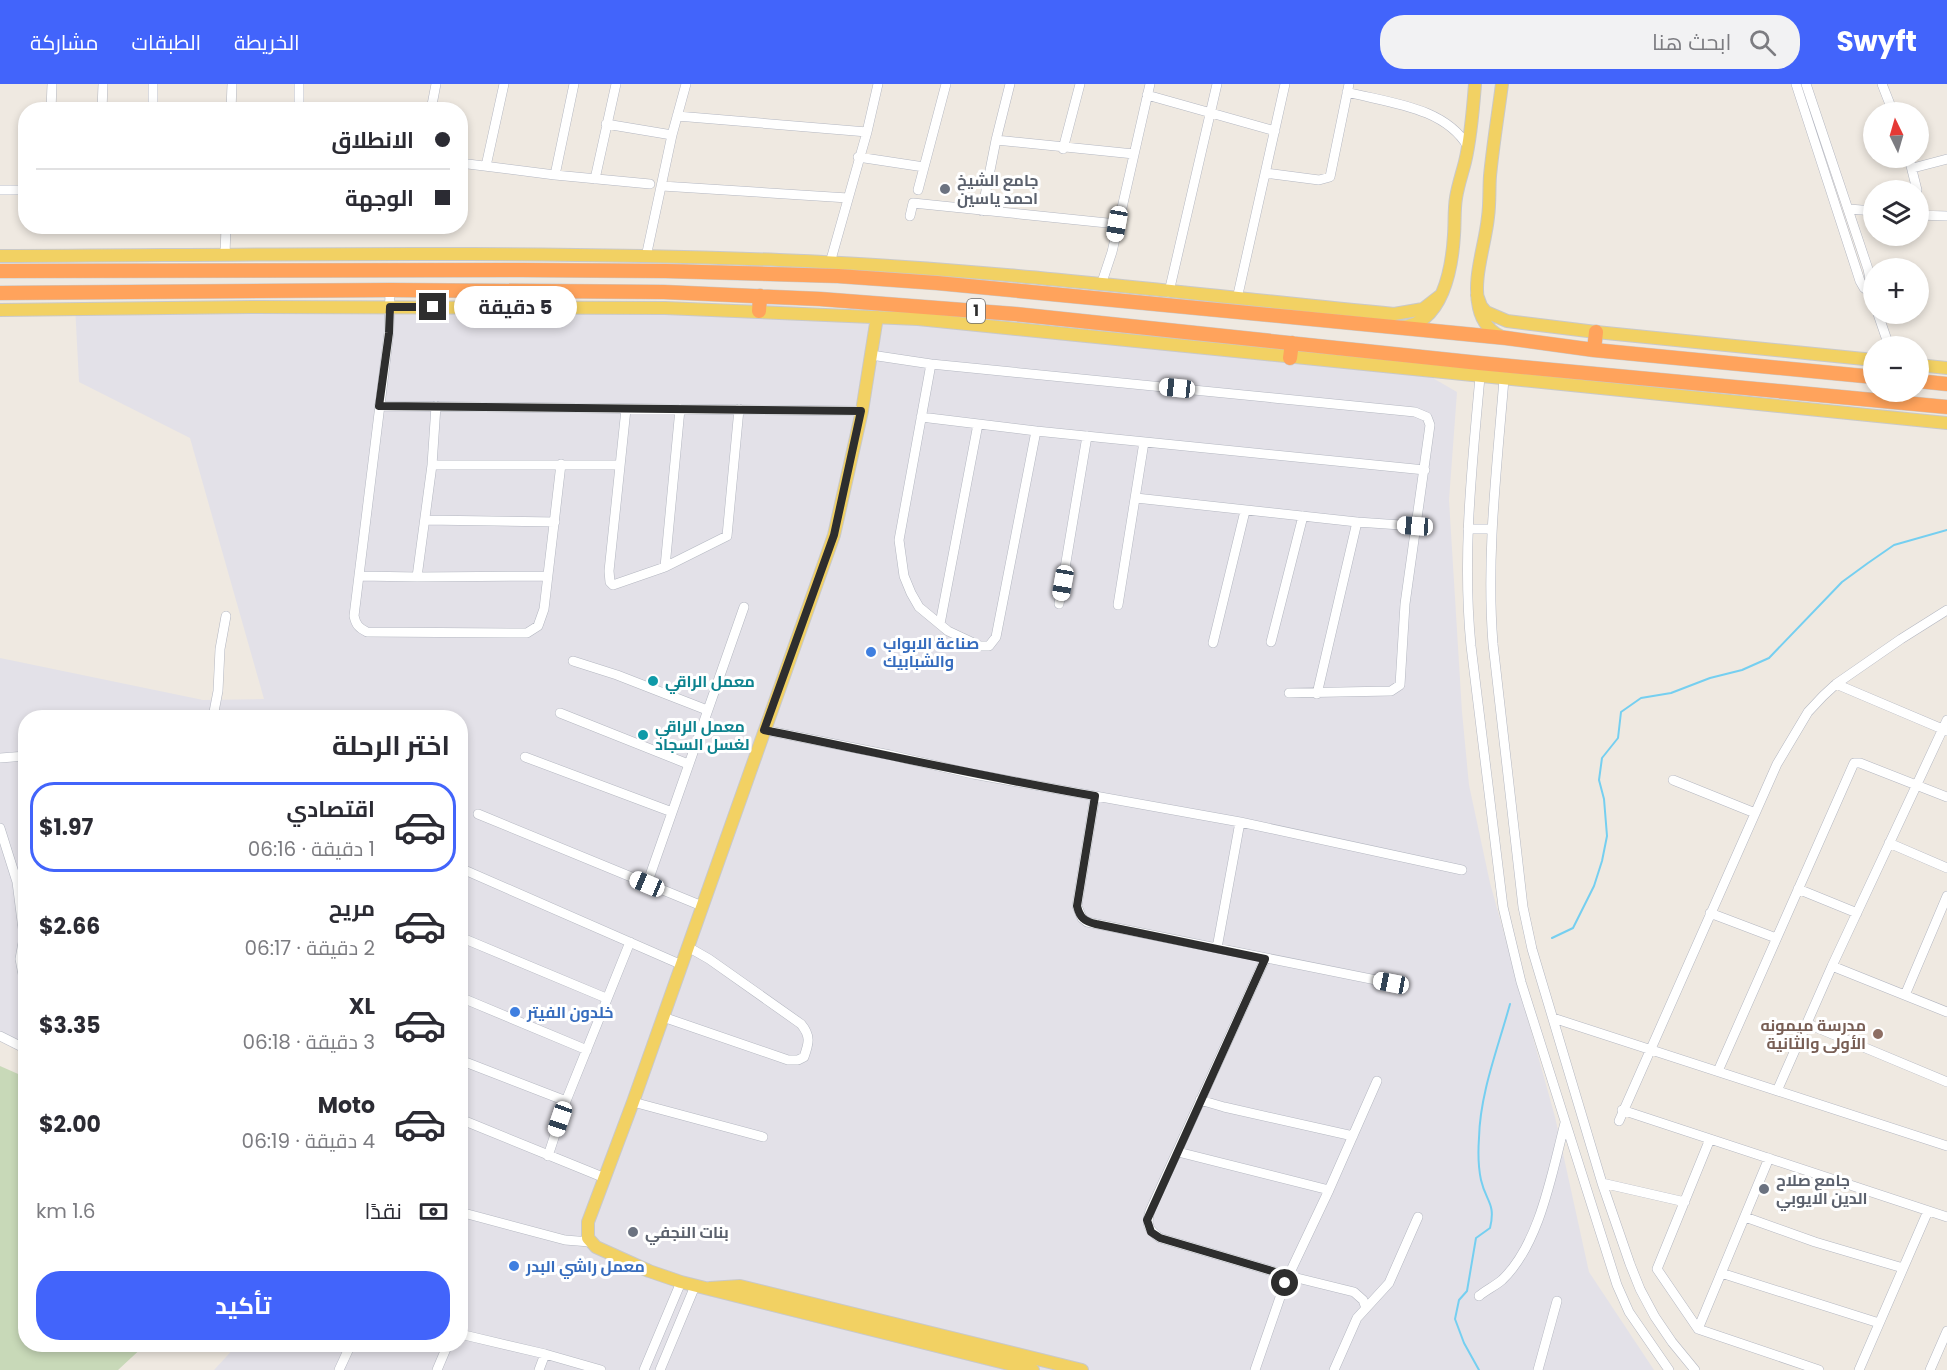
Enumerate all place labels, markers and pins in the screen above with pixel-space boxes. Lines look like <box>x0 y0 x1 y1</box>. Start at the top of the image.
place label: جامع الشيخ احمد ياسين <box>957 169 1039 210</box>
marker: جامع الشيخ احمد ياسين <box>938 182 952 196</box>
place label: صناعة الابواب والشبابيك <box>883 632 979 673</box>
marker: صناعة الابواب والشبابيك <box>864 645 878 659</box>
place label: معمل الراقي <box>665 670 755 694</box>
marker: معمل الراقي <box>646 674 660 688</box>
place label: معمل الراقي لغسل السجاد <box>655 715 750 756</box>
marker: معمل الراقي لغسل السجاد <box>636 728 650 742</box>
place label: خلدون الفيتر <box>526 1001 614 1024</box>
marker: خلدون الفيتر <box>508 1005 522 1019</box>
place label: مدرسة ميمونه الأولى والثانية <box>1760 1014 1866 1055</box>
marker: مدرسة ميمونه الأولى والثانية <box>1871 1027 1885 1041</box>
place label: جامع صلاح الدين الايوبي <box>1776 1169 1868 1211</box>
marker: جامع صلاح الدين الايوبي <box>1757 1182 1771 1196</box>
place label: بنات النجفي <box>645 1221 729 1245</box>
marker: بنات النجفي <box>626 1225 640 1239</box>
place label: معمل راشي البدر <box>525 1255 645 1279</box>
marker: معمل راشي البدر <box>507 1259 521 1273</box>

